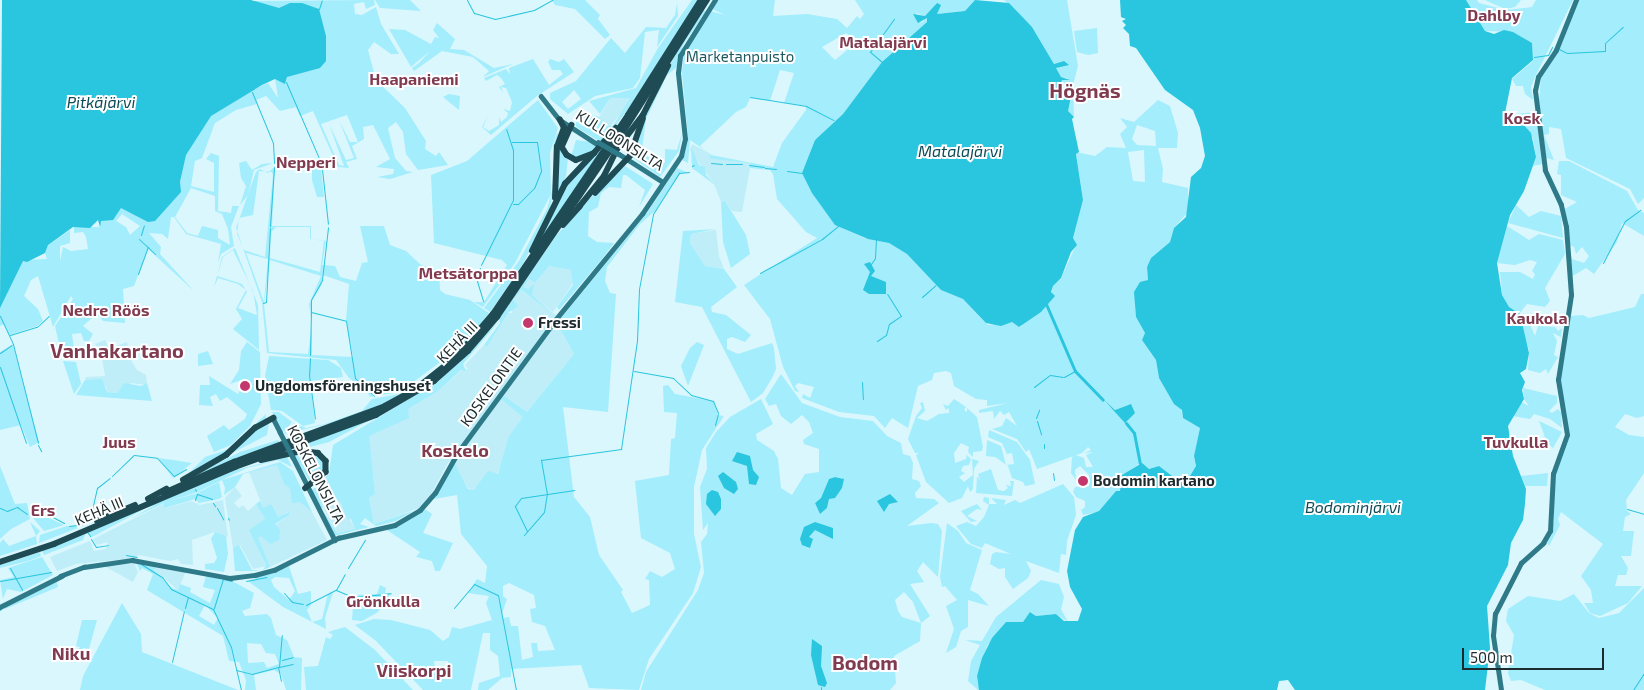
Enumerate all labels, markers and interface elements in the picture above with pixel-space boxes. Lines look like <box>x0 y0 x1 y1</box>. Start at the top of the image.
district label: Dahlby <box>1467 5 1521 25</box>
district label: Matalajärvi <box>839 32 927 52</box>
park label: Marketanpuisto <box>686 48 794 66</box>
district label: Haapaniemi <box>369 69 459 89</box>
district label: Högnäs <box>1049 78 1121 102</box>
water label: Pitkäjärvi <box>67 92 135 112</box>
street label: KULLOONSILTA <box>573 106 667 174</box>
district label: Kosk <box>1504 108 1540 128</box>
water label: Matalajärvi <box>918 141 1002 161</box>
district label: Nepperi <box>276 152 336 172</box>
district label: Metsätorppa <box>419 263 517 283</box>
district label: Nedre Röös <box>63 300 149 320</box>
district label: Kaukola <box>1506 308 1568 328</box>
place label: Fressi <box>538 314 581 332</box>
street label: KEHÄ III <box>433 317 481 367</box>
marker: Fressi <box>522 317 534 329</box>
district label: Vanhakartano <box>50 338 184 362</box>
street label: KOSKELONTIE <box>456 344 526 430</box>
place label: Ungdomsföreningshuset <box>255 377 431 395</box>
marker: Ungdomsföreningshuset <box>239 380 251 392</box>
street label: KOSKELONSILTA <box>283 422 349 526</box>
district label: Juus <box>102 432 136 452</box>
district label: Tuvkulla <box>1484 432 1548 452</box>
district label: Koskelo <box>421 439 489 461</box>
place label: Bodomin kartano <box>1093 472 1215 490</box>
marker: Bodomin kartano <box>1077 475 1089 487</box>
street label: KEHÄ III <box>72 493 126 529</box>
water label: Bodominjärvi <box>1305 497 1401 517</box>
district label: Ers <box>31 500 55 520</box>
district label: Grönkulla <box>346 591 420 611</box>
scale bar <box>1464 638 1606 670</box>
district label: Niku <box>52 642 90 664</box>
text: 500 m <box>1470 648 1513 666</box>
district label: Bodom <box>832 650 898 674</box>
district label: Viiskorpi <box>377 659 451 681</box>

